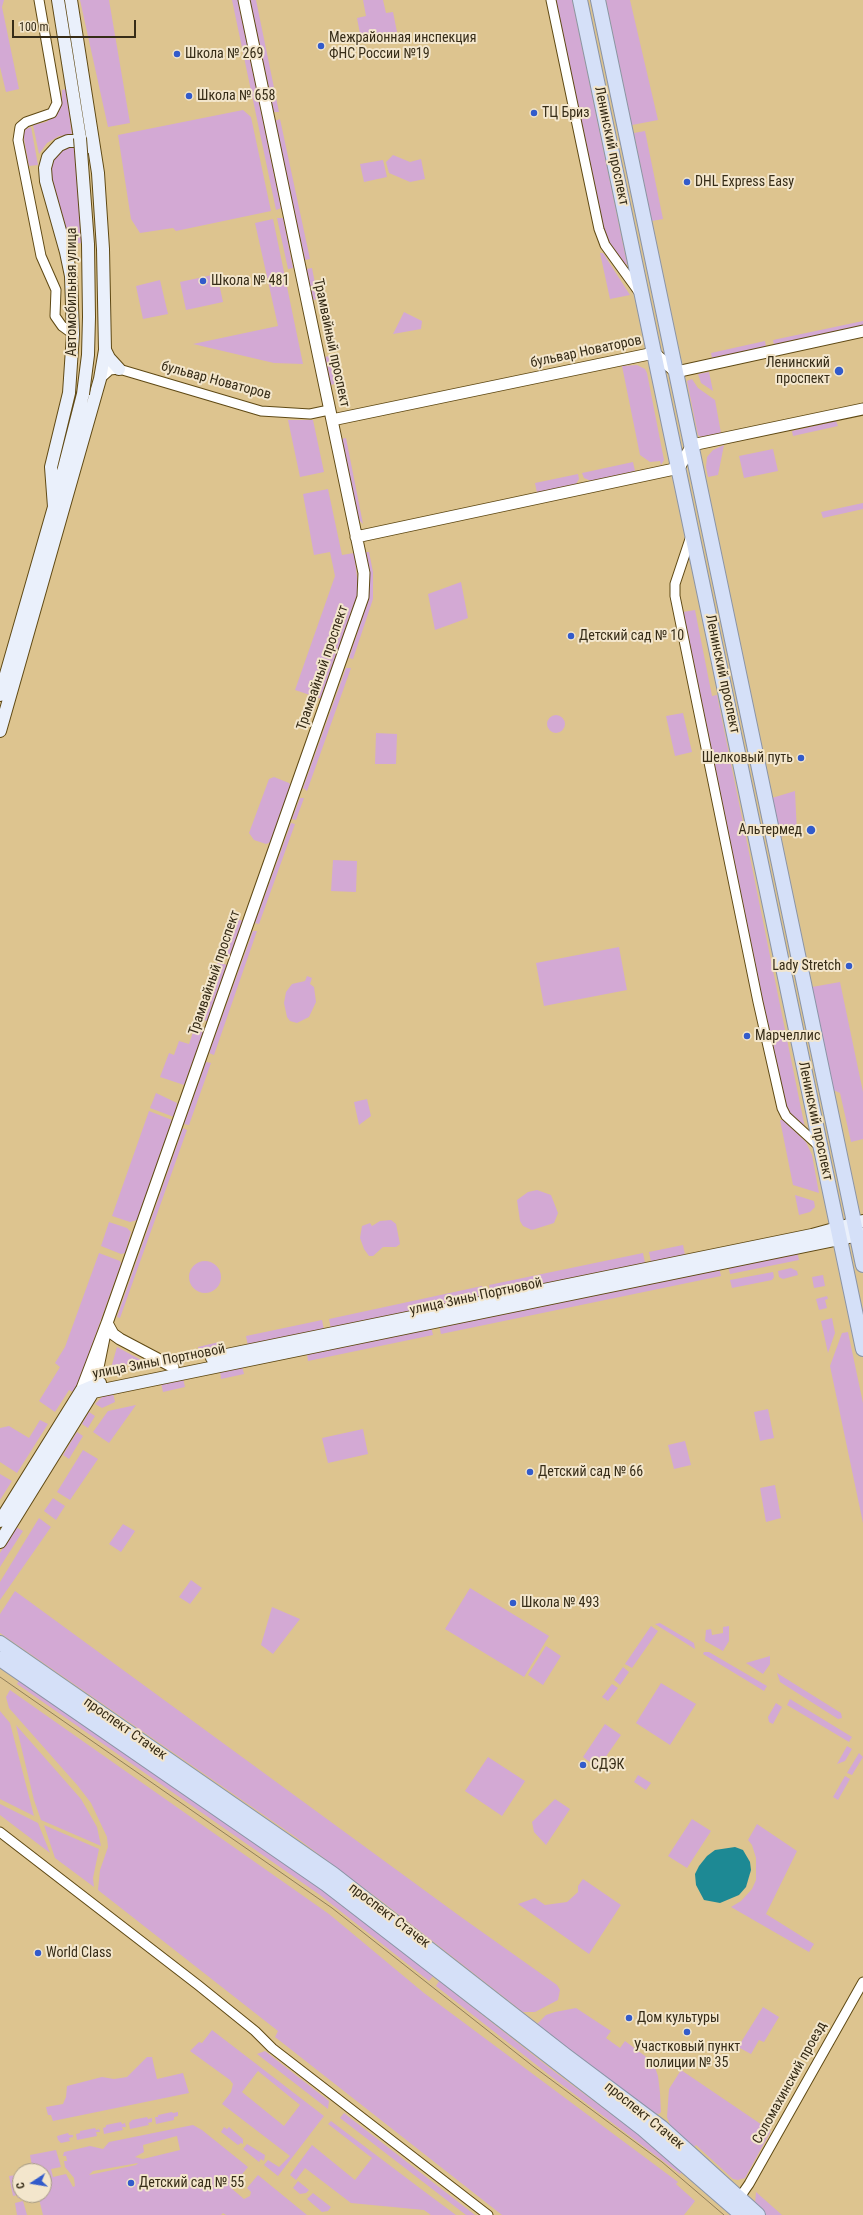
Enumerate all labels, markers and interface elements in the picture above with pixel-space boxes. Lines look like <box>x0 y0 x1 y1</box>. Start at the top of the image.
scale bar <box>14 12 138 38</box>
text: 100 m <box>19 20 49 34</box>
place label: Межрайонная инспекция ФНС России №19 <box>329 30 476 62</box>
marker: Межрайонная инспекция ФНС России №19 <box>316 41 326 51</box>
place label: Школа № 269 <box>185 46 263 62</box>
marker: Школа № 269 <box>172 49 182 59</box>
street label: Ленинский проспект <box>590 85 632 207</box>
place label: Школа № 658 <box>197 88 275 104</box>
marker: Школа № 658 <box>184 91 194 101</box>
place label: ТЦ Бриз <box>542 105 589 121</box>
marker: ТЦ Бриз <box>529 108 539 118</box>
place label: DHL Express Easy <box>695 174 794 190</box>
marker: DHL Express Easy <box>682 177 692 187</box>
street label: Автомобильная улица <box>64 227 80 357</box>
place label: Школа № 481 <box>211 273 289 289</box>
marker: Школа № 481 <box>198 276 208 286</box>
street label: Трамвайный проспект <box>309 277 353 409</box>
street label: бульвар Новаторов <box>529 332 643 372</box>
place label: Ленинский проспект <box>766 355 830 388</box>
street label: бульвар Новаторов <box>159 358 273 404</box>
marker: Ленинский проспект <box>833 365 845 377</box>
street label: Трамвайный проспект <box>294 603 352 733</box>
street label: Ленинский проспект <box>701 613 743 735</box>
place label: Детский сад № 10 <box>579 628 684 644</box>
marker: Детский сад № 10 <box>566 631 576 641</box>
place label: Шелковый путь <box>702 750 793 766</box>
marker: Шелковый путь <box>796 753 806 763</box>
place label: Альтермед <box>738 822 802 838</box>
marker: Альтермед <box>805 824 817 836</box>
street label: Трамвайный проспект <box>186 908 244 1038</box>
place label: Lady Stretch <box>772 958 841 974</box>
marker: Lady Stretch <box>844 961 854 971</box>
place label: Марчеллис <box>755 1028 820 1044</box>
marker: Марчеллис <box>742 1031 752 1041</box>
street label: Ленинский проспект <box>794 1060 836 1182</box>
street label: улица Зины Портновой <box>408 1275 544 1319</box>
street label: улица Зины Портновой <box>91 1341 227 1383</box>
place label: Детский сад № 66 <box>538 1464 643 1480</box>
marker: Детский сад № 66 <box>525 1467 535 1477</box>
place label: Школа № 493 <box>521 1595 599 1611</box>
marker: Школа № 493 <box>508 1598 518 1608</box>
street label: проспект Стачек <box>80 1694 170 1764</box>
place label: СДЭК <box>591 1757 624 1773</box>
marker: СДЭК <box>578 1760 588 1770</box>
street label: проспект Стачек <box>345 1880 433 1952</box>
place label: World Class <box>46 1945 112 1961</box>
marker: World Class <box>33 1948 43 1958</box>
place label: Дом культуры <box>637 2010 719 2026</box>
marker: Дом культуры <box>624 2013 634 2023</box>
street label: Соломахинский проезд <box>749 2019 831 2147</box>
marker: Участковый пункт полиции № 35 <box>682 2027 692 2037</box>
place label: Участковый пункт полиции № 35 <box>634 2039 740 2072</box>
street label: проспект Стачек <box>601 2079 687 2153</box>
north arrow <box>12 2163 52 2203</box>
place label: Детский сад № 55 <box>139 2175 244 2191</box>
marker: Детский сад № 55 <box>126 2178 136 2188</box>
text: С <box>14 2181 28 2190</box>

